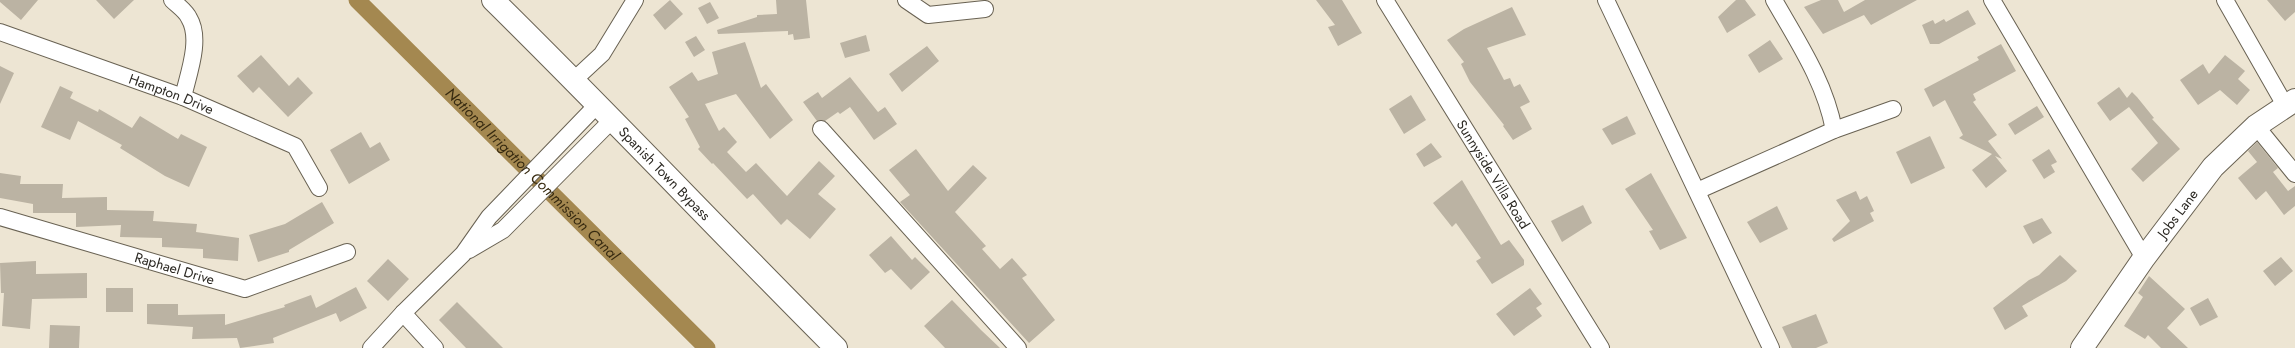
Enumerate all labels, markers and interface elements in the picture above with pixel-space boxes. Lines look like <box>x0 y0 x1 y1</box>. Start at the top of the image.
street label: Hampton Drive <box>126 69 217 119</box>
water label: National Irrigation Commission Canal <box>440 83 625 266</box>
street label: Sunnyside Villa Road <box>1452 116 1535 233</box>
street label: Spanish Town Bypass <box>614 122 715 225</box>
street label: Jobs Lane <box>2151 185 2203 244</box>
street label: Raphael Drive <box>132 247 217 290</box>

